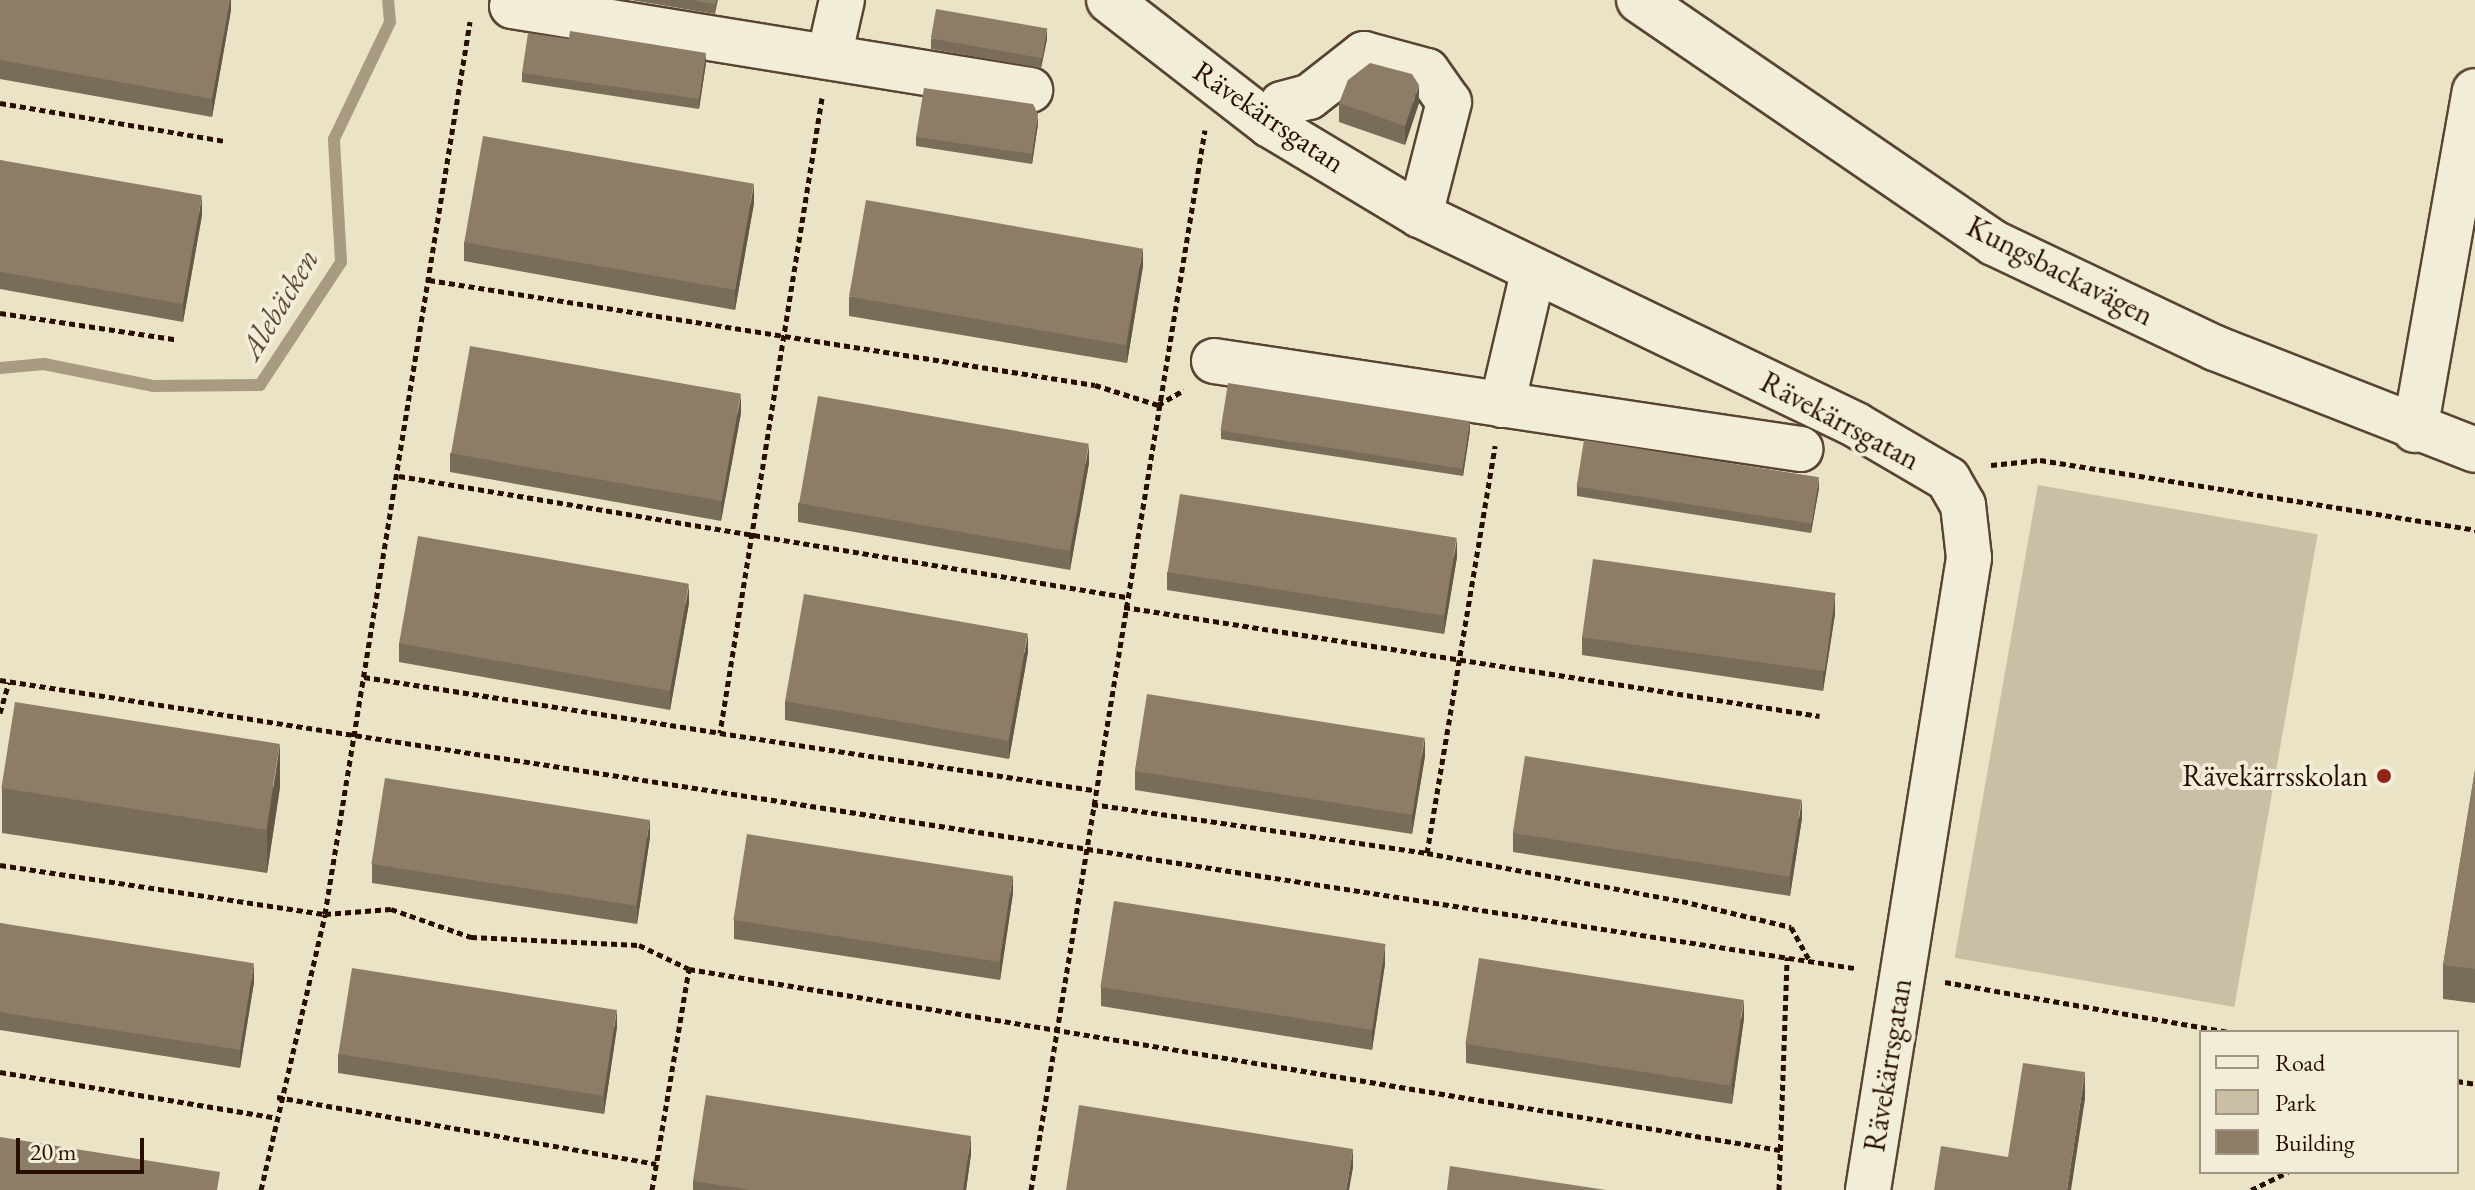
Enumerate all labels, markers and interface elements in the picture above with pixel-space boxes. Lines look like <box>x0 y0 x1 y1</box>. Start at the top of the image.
street label: Rävekärrsgatan <box>1186 53 1352 181</box>
street label: Kungsbackavägen <box>1961 209 2159 333</box>
water label: Alebäcken <box>231 242 327 366</box>
street label: Rävekärrsgatan <box>1754 364 1926 478</box>
place label: Rävekärrsskolan <box>2182 758 2368 794</box>
marker: Rävekärrsskolan <box>2375 767 2393 785</box>
street label: Rävekärrsgatan <box>1857 976 1919 1154</box>
legend <box>2199 1030 2459 1174</box>
text: Road <box>2275 1047 2325 1078</box>
text: Park <box>2275 1087 2316 1118</box>
scale bar <box>20 1122 148 1172</box>
text: Building <box>2275 1127 2355 1158</box>
text: 20 m <box>30 1136 77 1167</box>

